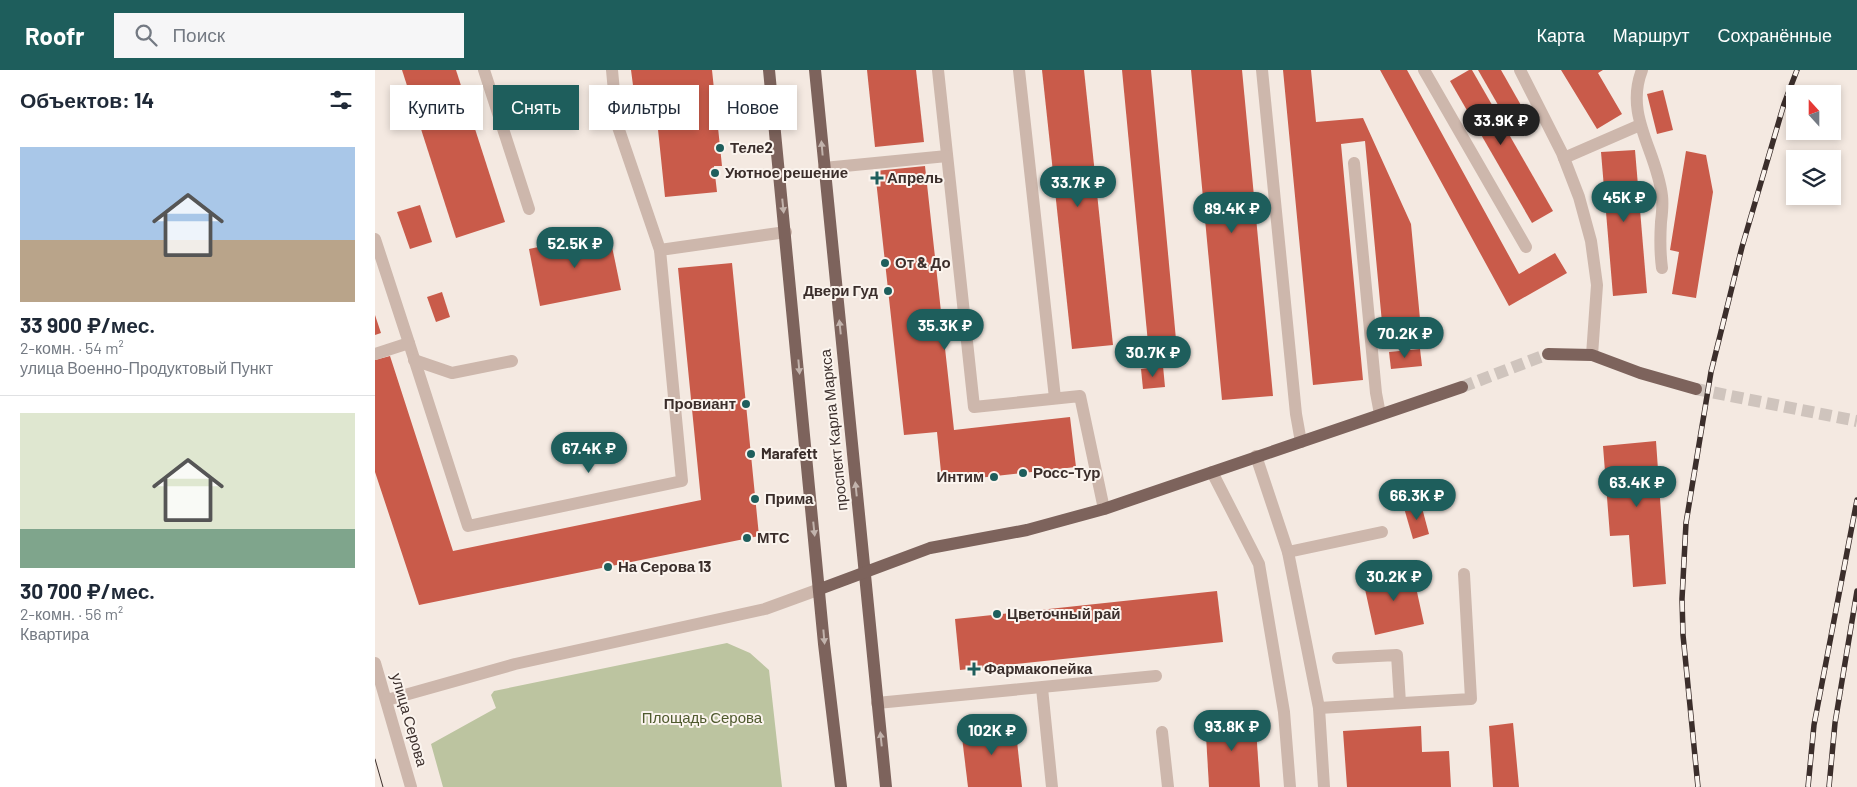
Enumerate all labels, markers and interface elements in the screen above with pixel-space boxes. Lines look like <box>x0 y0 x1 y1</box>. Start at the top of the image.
search box <box>114 13 464 58</box>
text: Roofr <box>25 21 84 50</box>
icon: search <box>132 21 160 49</box>
text: Поиск <box>172 23 225 46</box>
text: Карта <box>1537 24 1585 46</box>
text: Маршрут <box>1613 24 1689 46</box>
text: Сохранённые <box>1717 24 1832 46</box>
chip: Купить <box>390 85 483 130</box>
chip: Снять <box>493 85 579 130</box>
chip: Фильтры <box>589 85 699 130</box>
chip: Новое <box>709 85 797 130</box>
north arrow <box>1786 85 1841 140</box>
map controls <box>1786 85 1841 205</box>
icon: filters <box>327 86 355 114</box>
text: Объектов: 14 <box>20 87 154 112</box>
pin: 33.9K ₽ <box>1455 104 1547 146</box>
text: 33.9K ₽ <box>1474 110 1528 129</box>
place label: Теле2 <box>730 138 773 156</box>
one-way arrow <box>818 140 826 156</box>
marker: Теле2 <box>714 142 726 154</box>
button: layers <box>1786 150 1841 205</box>
place label: Уютное решение <box>725 163 848 181</box>
pin: 33.7K ₽ <box>1032 166 1124 208</box>
marker: Уютное решение <box>709 167 721 179</box>
place label: Апрель <box>887 168 943 186</box>
marker: Апрель <box>871 172 883 184</box>
text: 33.7K ₽ <box>1051 172 1105 191</box>
icon: home <box>143 180 233 270</box>
pin: 45K ₽ <box>1589 180 1659 223</box>
text: 45K ₽ <box>1603 187 1645 206</box>
pin: 89.4K ₽ <box>1186 191 1278 234</box>
one-way arrow <box>779 198 787 214</box>
text: 89.4K ₽ <box>1204 198 1260 217</box>
pin: 52.5K ₽ <box>529 226 621 269</box>
text: 52.5K ₽ <box>548 233 602 252</box>
place label: От & До <box>895 253 951 271</box>
marker: От & До <box>879 257 891 269</box>
place label: Двери Гуд <box>803 281 878 299</box>
marker: Двери Гуд <box>882 285 894 297</box>
pin: 35.3K ₽ <box>899 308 991 351</box>
text: 33 900 ₽/мес. <box>20 312 155 337</box>
text: 35.3K ₽ <box>918 315 972 334</box>
pin: 70.2K ₽ <box>1359 316 1451 359</box>
one-way arrow <box>836 319 844 335</box>
text: 70.2K ₽ <box>1378 323 1432 342</box>
pin: 30.7K ₽ <box>1107 336 1199 378</box>
text: 2-комн. · 54 m² <box>20 338 124 357</box>
text: 30.7K ₽ <box>1126 342 1180 361</box>
street label: проспект Карла Маркса <box>816 348 850 512</box>
text: улица Военно-Продуктовый Пункт <box>20 358 273 377</box>
one-way arrow <box>795 360 803 376</box>
place label: Провиант <box>664 394 736 412</box>
marker: Провиант <box>740 398 752 410</box>
pin: 67.4K ₽ <box>543 432 635 474</box>
text: 67.4K ₽ <box>562 438 616 457</box>
place label: Marafett <box>761 444 818 462</box>
icon: home <box>143 445 233 535</box>
marker: Marafett <box>745 448 757 460</box>
place label: Росс-Тур <box>1033 463 1100 481</box>
pin: 63.4K ₽ <box>1591 466 1683 508</box>
place label: Интим <box>936 467 984 485</box>
marker: Росс-Тур <box>1017 467 1029 479</box>
marker: Интим <box>988 471 1000 483</box>
text: 63.4K ₽ <box>1609 472 1665 491</box>
pin: 66.3K ₽ <box>1371 478 1463 521</box>
one-way arrow <box>852 480 860 496</box>
text: 66.3K ₽ <box>1390 485 1444 504</box>
place label: Прима <box>765 489 814 507</box>
marker: Прима <box>749 493 761 505</box>
one-way arrow <box>810 521 818 537</box>
place label: МТС <box>757 528 790 546</box>
marker: МТС <box>741 532 753 544</box>
place label: На Серова 13 <box>618 557 711 575</box>
pin: 30.2K ₽ <box>1348 560 1440 602</box>
marker: На Серова 13 <box>602 561 614 573</box>
text: 30.2K ₽ <box>1366 566 1422 585</box>
text: 30 700 ₽/мес. <box>20 578 155 603</box>
text: 2-комн. · 56 m² <box>20 604 123 623</box>
place label: Цветочный рай <box>1007 604 1121 622</box>
marker: Цветочный рай <box>991 608 1003 620</box>
text: Квартира <box>20 624 89 643</box>
one-way arrow <box>820 630 828 646</box>
place label: Фармакопейка <box>984 659 1093 677</box>
marker: Фармакопейка <box>968 663 980 675</box>
street label: улица Серова <box>388 671 432 769</box>
park label: Площадь Серова <box>642 708 763 726</box>
pin: 93.8K ₽ <box>1186 710 1278 752</box>
pin: 102K ₽ <box>951 714 1033 756</box>
text: 93.8K ₽ <box>1205 716 1259 735</box>
text: 102K ₽ <box>968 720 1016 739</box>
one-way arrow <box>877 730 885 746</box>

